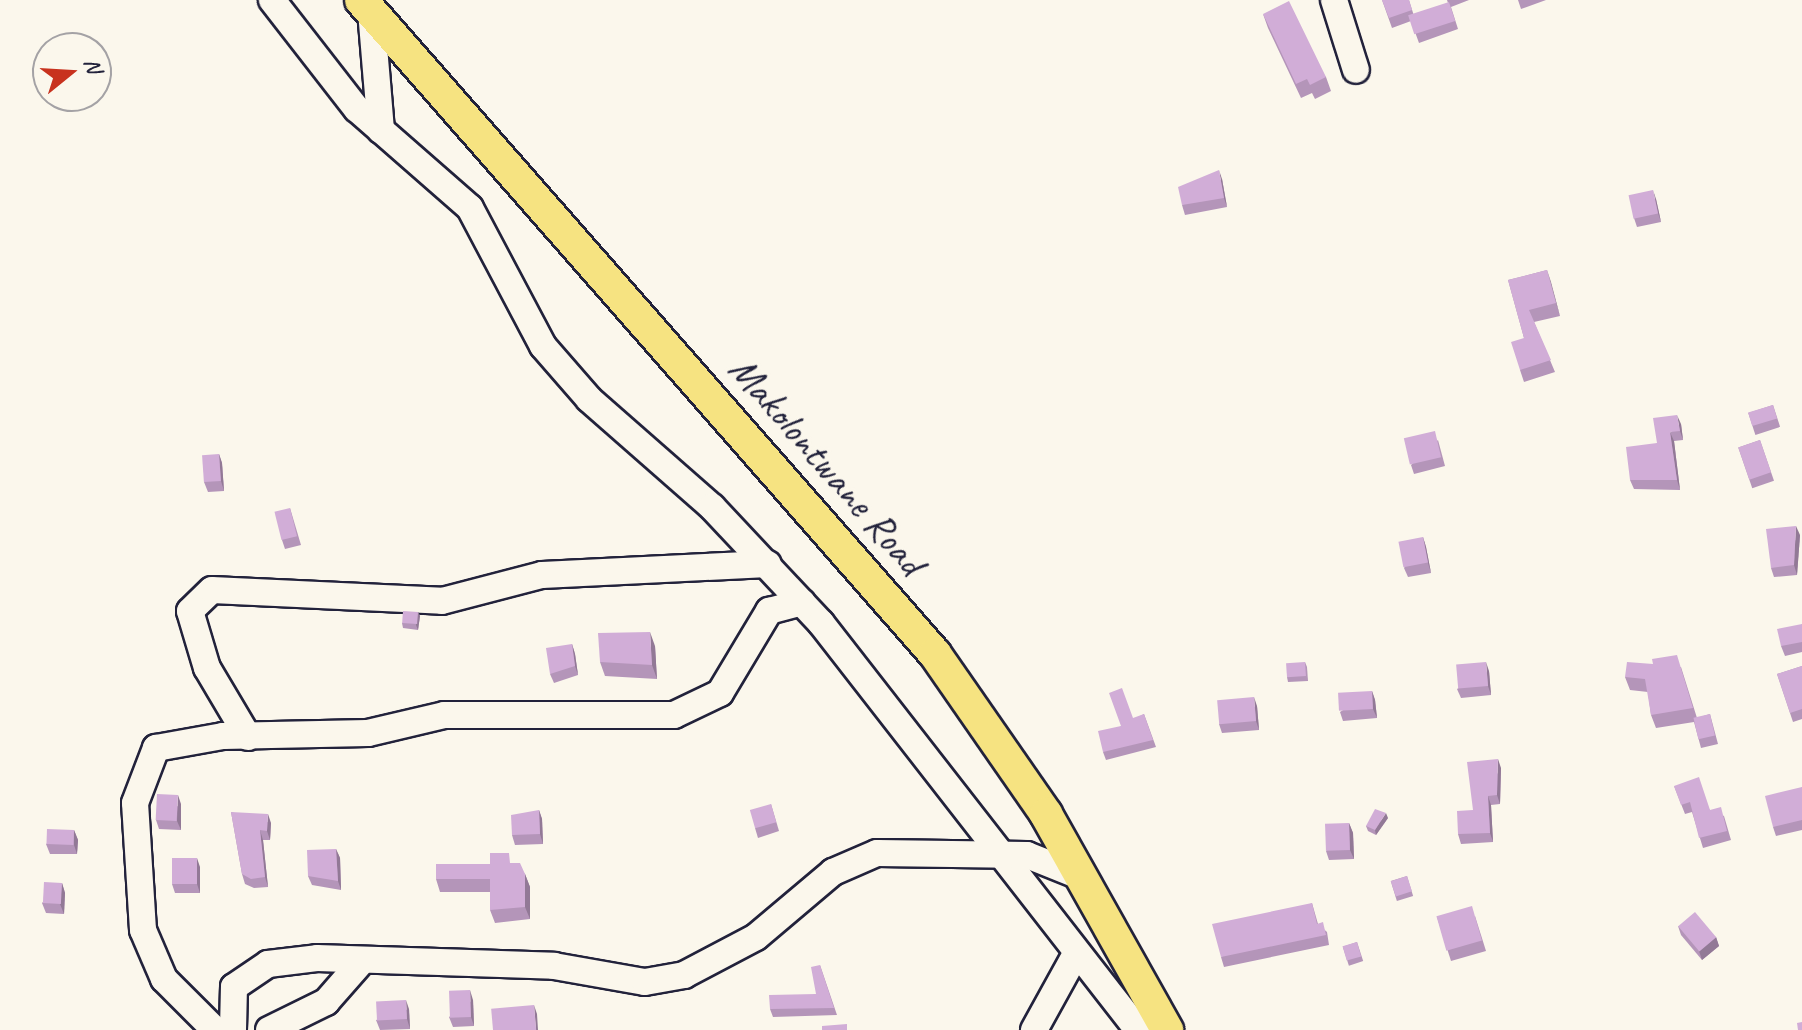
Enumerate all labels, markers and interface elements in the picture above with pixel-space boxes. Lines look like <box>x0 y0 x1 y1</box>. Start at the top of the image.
north arrow <box>32 32 112 112</box>
text: N <box>78 54 108 76</box>
street label: Makolontwane Road <box>719 346 935 584</box>

